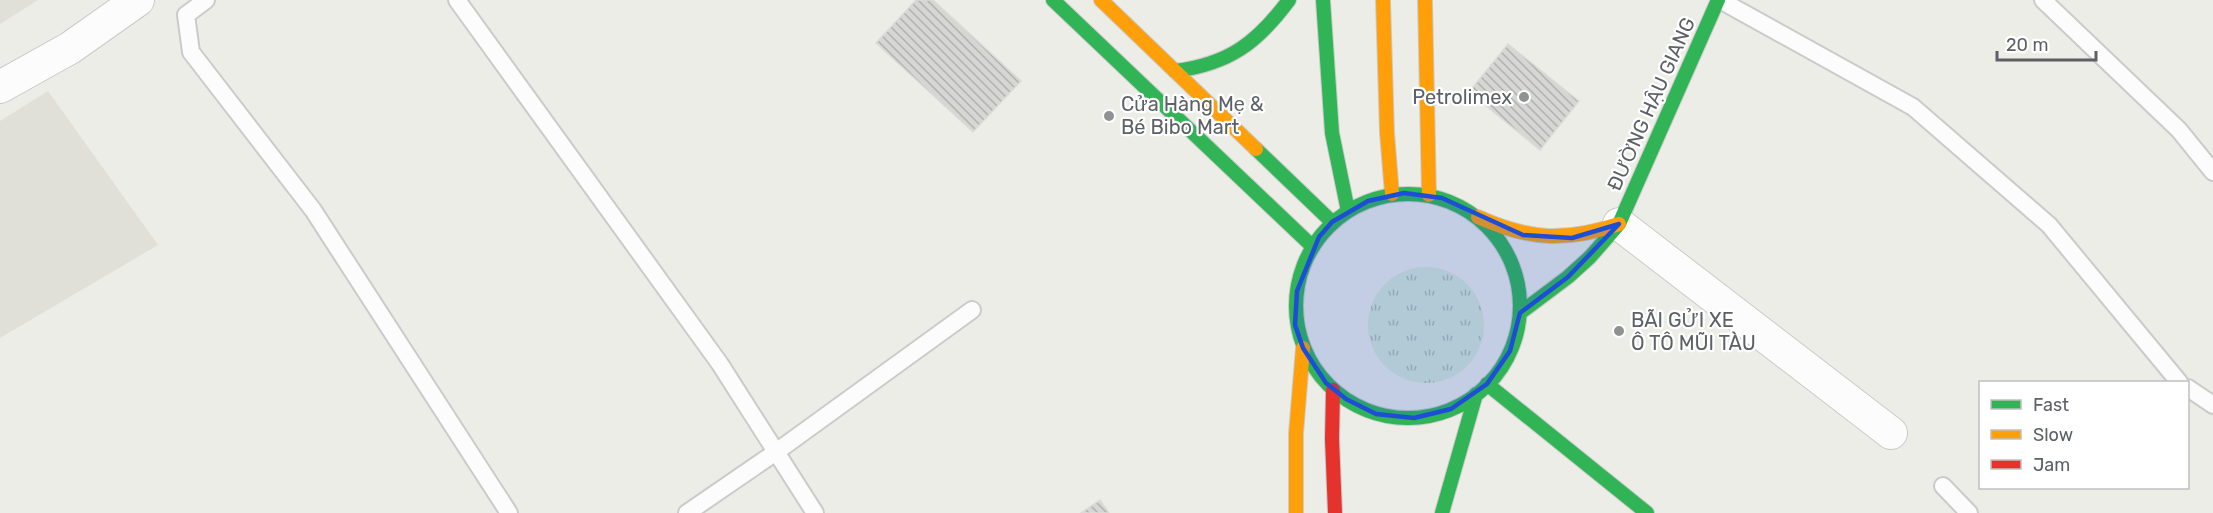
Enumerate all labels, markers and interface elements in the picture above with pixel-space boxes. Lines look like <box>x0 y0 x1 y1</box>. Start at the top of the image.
street label: ĐƯỜNG HẬU GIANG <box>1602 14 1700 194</box>
scale bar <box>1997 24 2096 62</box>
text: 20 m <box>2006 34 2048 56</box>
place label: Petrolimex <box>1412 85 1512 109</box>
marker: Petrolimex <box>1517 90 1531 104</box>
place label: Cửa Hàng Mẹ & Bé Bibo Mart <box>1121 92 1264 139</box>
marker: Cửa Hàng Mẹ & Bé Bibo Mart <box>1102 109 1116 123</box>
place label: BÃI GỬI XE Ô TÔ MŨI TÀU <box>1631 308 1756 355</box>
marker: BÃI GỬI XE Ô TÔ MŨI TÀU <box>1612 324 1626 338</box>
legend <box>1979 381 2189 489</box>
text: Fast <box>2033 394 2069 416</box>
text: Slow <box>2033 424 2073 446</box>
text: Jam <box>2033 454 2070 476</box>

